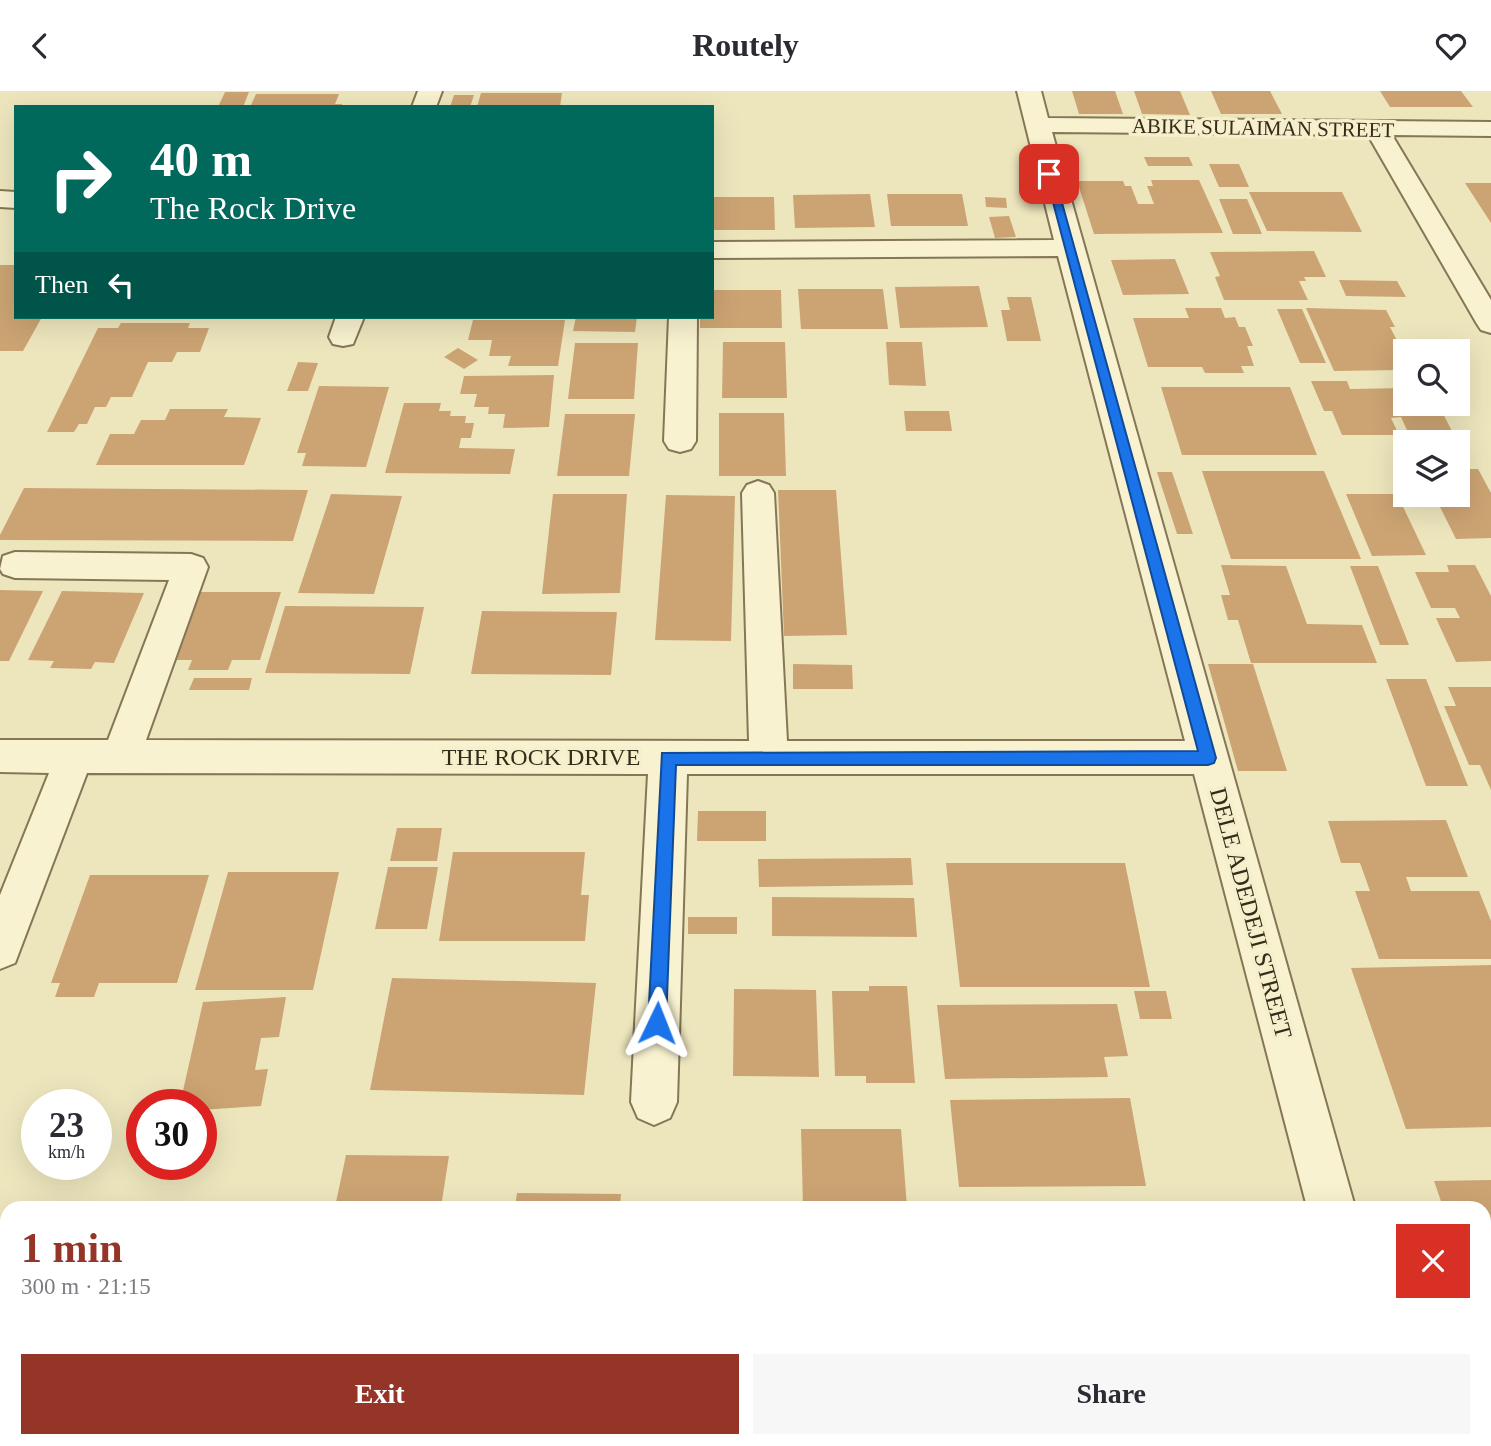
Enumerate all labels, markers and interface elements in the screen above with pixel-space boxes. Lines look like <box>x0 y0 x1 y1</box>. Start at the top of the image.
icon: back <box>21 27 59 65</box>
text: Routely <box>692 27 799 63</box>
icon: heart <box>1432 27 1470 65</box>
street label: ABIKE SULAIMAN STREET <box>1132 114 1395 142</box>
text: 40 m <box>150 132 252 187</box>
icon: right <box>35 133 126 224</box>
pin <box>1019 144 1079 204</box>
icon: arrive <box>1030 155 1068 193</box>
text: The Rock Drive <box>150 190 356 226</box>
icon: left <box>102 266 140 304</box>
text: Then <box>35 270 88 299</box>
map controls <box>1393 339 1470 507</box>
button: search <box>1393 339 1470 416</box>
button: layers <box>1393 430 1470 507</box>
street label: THE ROCK DRIVE <box>442 744 640 770</box>
street label: DELE ADEDEJI STREET <box>1205 785 1297 1042</box>
position arrow <box>620 986 694 1060</box>
speed limit sign: 30 <box>126 1089 217 1180</box>
text: 23 <box>49 1106 84 1145</box>
text: km/h <box>48 1142 85 1162</box>
button: close <box>1396 1224 1470 1298</box>
text: 1 min <box>21 1225 123 1271</box>
text: 300 m · 21:15 <box>21 1274 151 1299</box>
button: Exit <box>21 1354 739 1434</box>
button: Share <box>753 1354 1470 1434</box>

